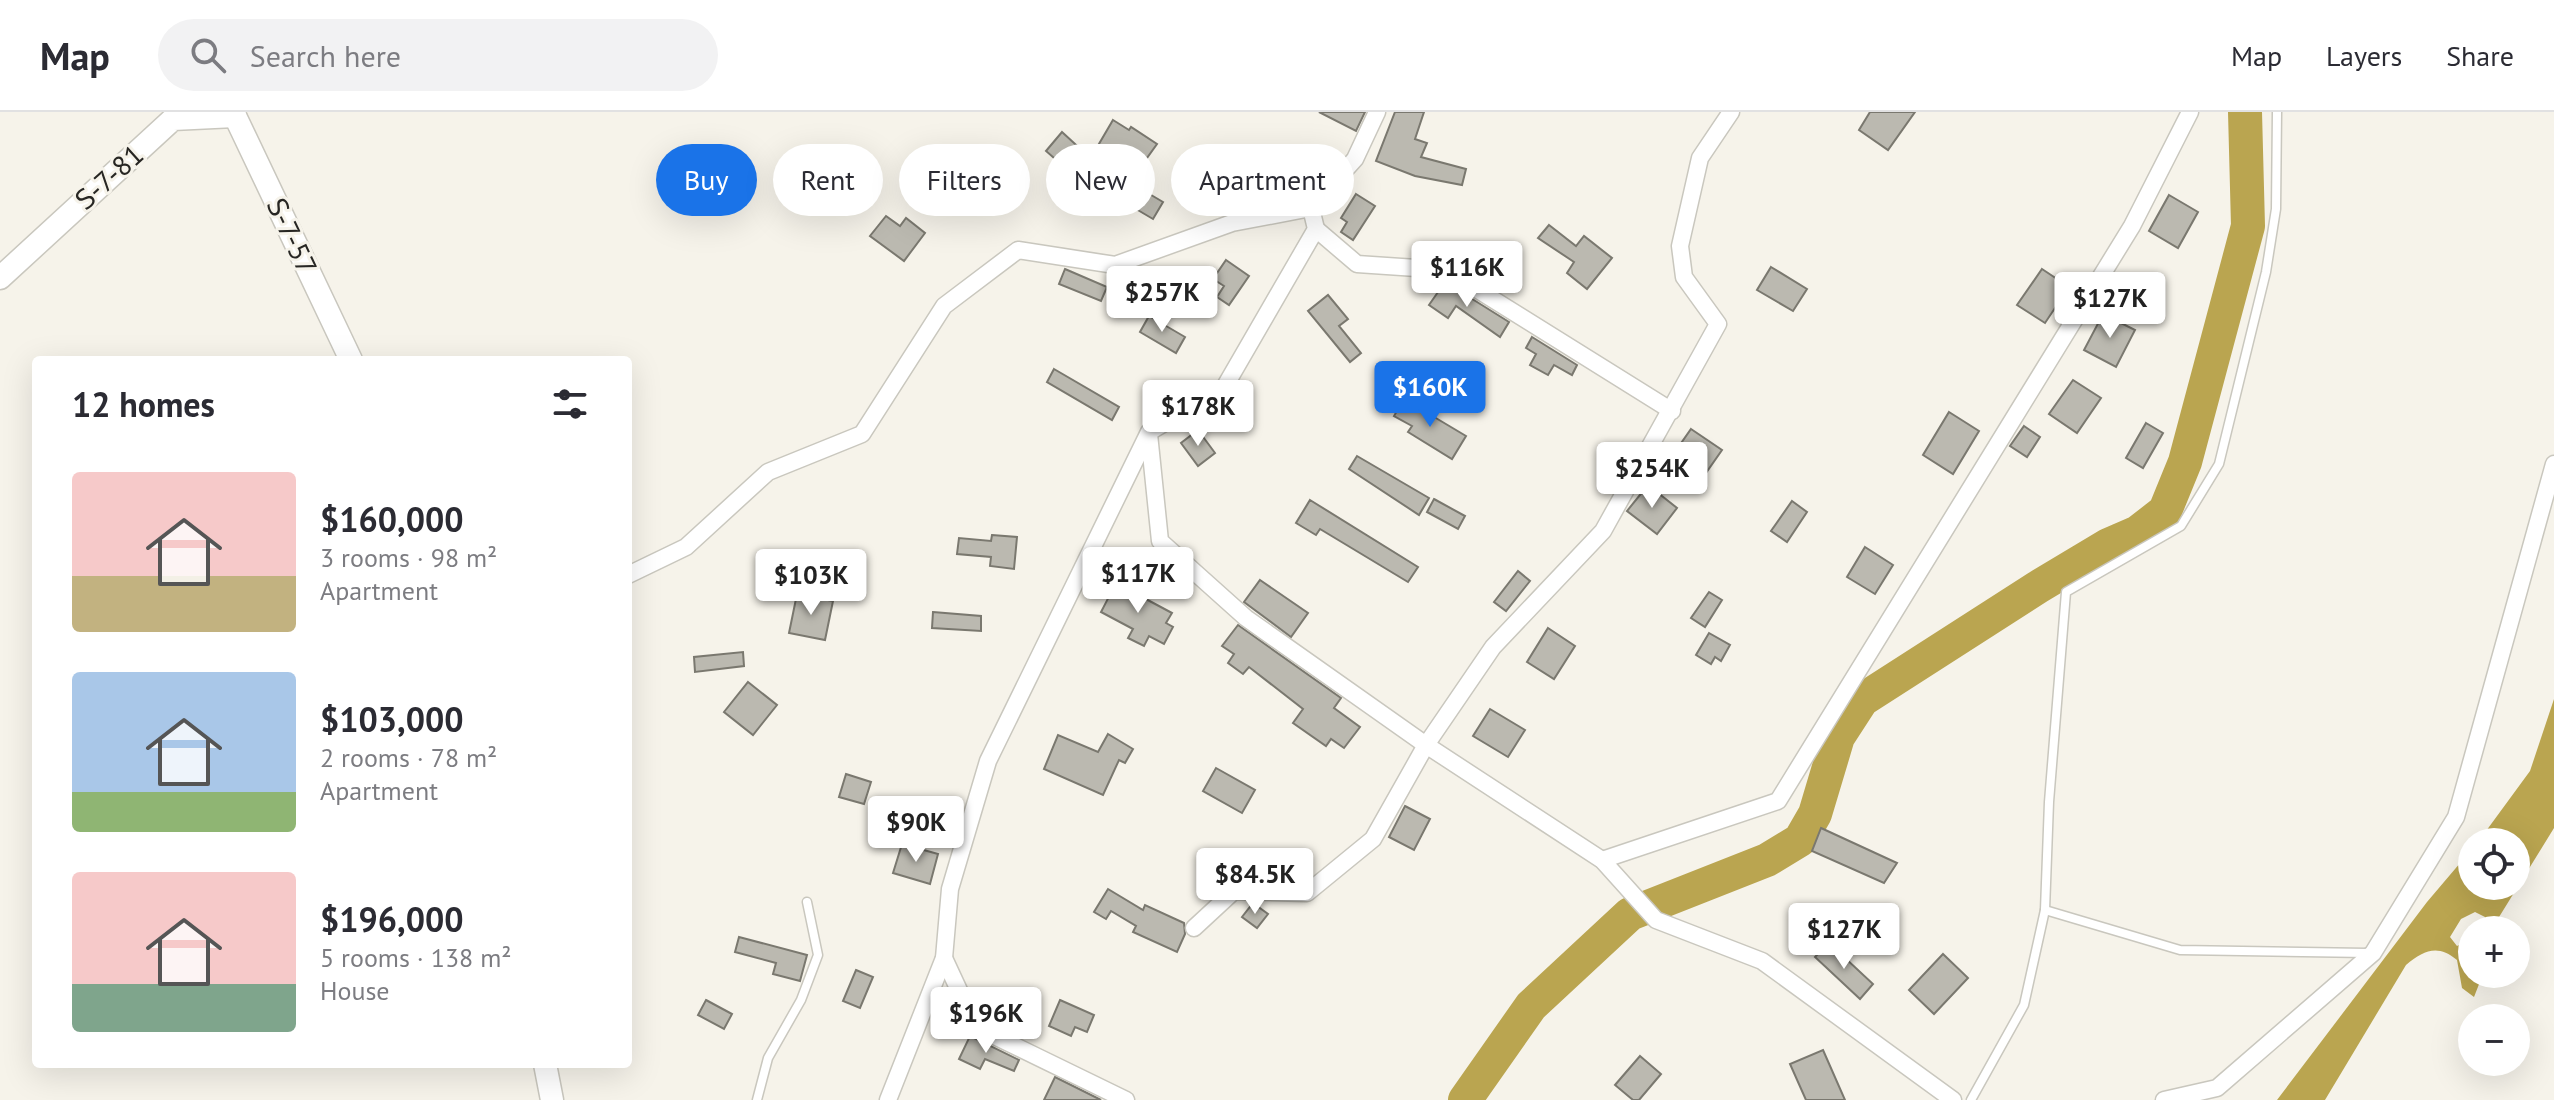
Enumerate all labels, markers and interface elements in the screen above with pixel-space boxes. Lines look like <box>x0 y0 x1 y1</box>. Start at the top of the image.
search box <box>158 19 718 91</box>
text: Map <box>40 31 110 80</box>
icon: search <box>186 33 230 77</box>
text: Search here <box>250 36 401 75</box>
text: Map <box>2231 37 2282 74</box>
text: Layers <box>2326 37 2402 74</box>
text: Share <box>2446 37 2514 74</box>
street label: Տ-7-81 <box>67 136 151 217</box>
chip: Buy <box>656 144 757 216</box>
chip: Rent <box>773 144 883 216</box>
chip: Filters <box>899 144 1030 216</box>
chip: New <box>1046 144 1155 216</box>
chip: Apartment <box>1171 144 1354 216</box>
street label: Տ-7-57 <box>259 192 326 280</box>
pin: $116K <box>1411 241 1523 309</box>
text: $116K <box>1429 250 1505 283</box>
pin: $257K <box>1106 266 1218 334</box>
pin: $127K <box>2054 272 2166 340</box>
text: $257K <box>1124 275 1200 308</box>
text: $127K <box>2072 281 2148 314</box>
pin: $160K <box>1374 361 1486 429</box>
text: $160K <box>1392 370 1468 403</box>
pin: $178K <box>1142 380 1254 448</box>
text: 12 homes <box>72 382 215 426</box>
icon: filters <box>548 382 592 426</box>
text: $178K <box>1160 389 1236 422</box>
pin: $254K <box>1596 442 1708 510</box>
text: $254K <box>1614 451 1690 484</box>
text: $160,000 <box>320 497 464 541</box>
icon: home <box>136 504 232 600</box>
text: 3 rooms · 98 m² <box>320 541 497 574</box>
pin: $117K <box>1082 547 1194 615</box>
pin: $103K <box>755 549 867 617</box>
text: $117K <box>1100 556 1176 589</box>
text: $103K <box>773 558 849 591</box>
text: Apartment <box>320 574 438 607</box>
text: $103,000 <box>320 697 464 741</box>
icon: home <box>136 704 232 800</box>
text: 2 rooms · 78 m² <box>320 741 497 774</box>
text: Apartment <box>320 774 438 807</box>
pin: $90K <box>869 796 963 864</box>
text: $90K <box>886 805 946 838</box>
map controls <box>2458 828 2530 1076</box>
button: locate <box>2458 828 2530 900</box>
pin: $84.5K <box>1190 848 1320 916</box>
text: $84.5K <box>1214 857 1296 890</box>
text: $196,000 <box>320 897 464 941</box>
pin: $127K <box>1788 903 1900 971</box>
icon: home <box>136 904 232 1000</box>
text: $127K <box>1806 912 1882 945</box>
button: + <box>2458 916 2530 988</box>
text: 5 rooms · 138 m² <box>320 941 512 974</box>
text: House <box>320 974 390 1007</box>
pin: $196K <box>930 987 1042 1055</box>
text: $196K <box>948 996 1024 1029</box>
button: − <box>2458 1004 2530 1076</box>

